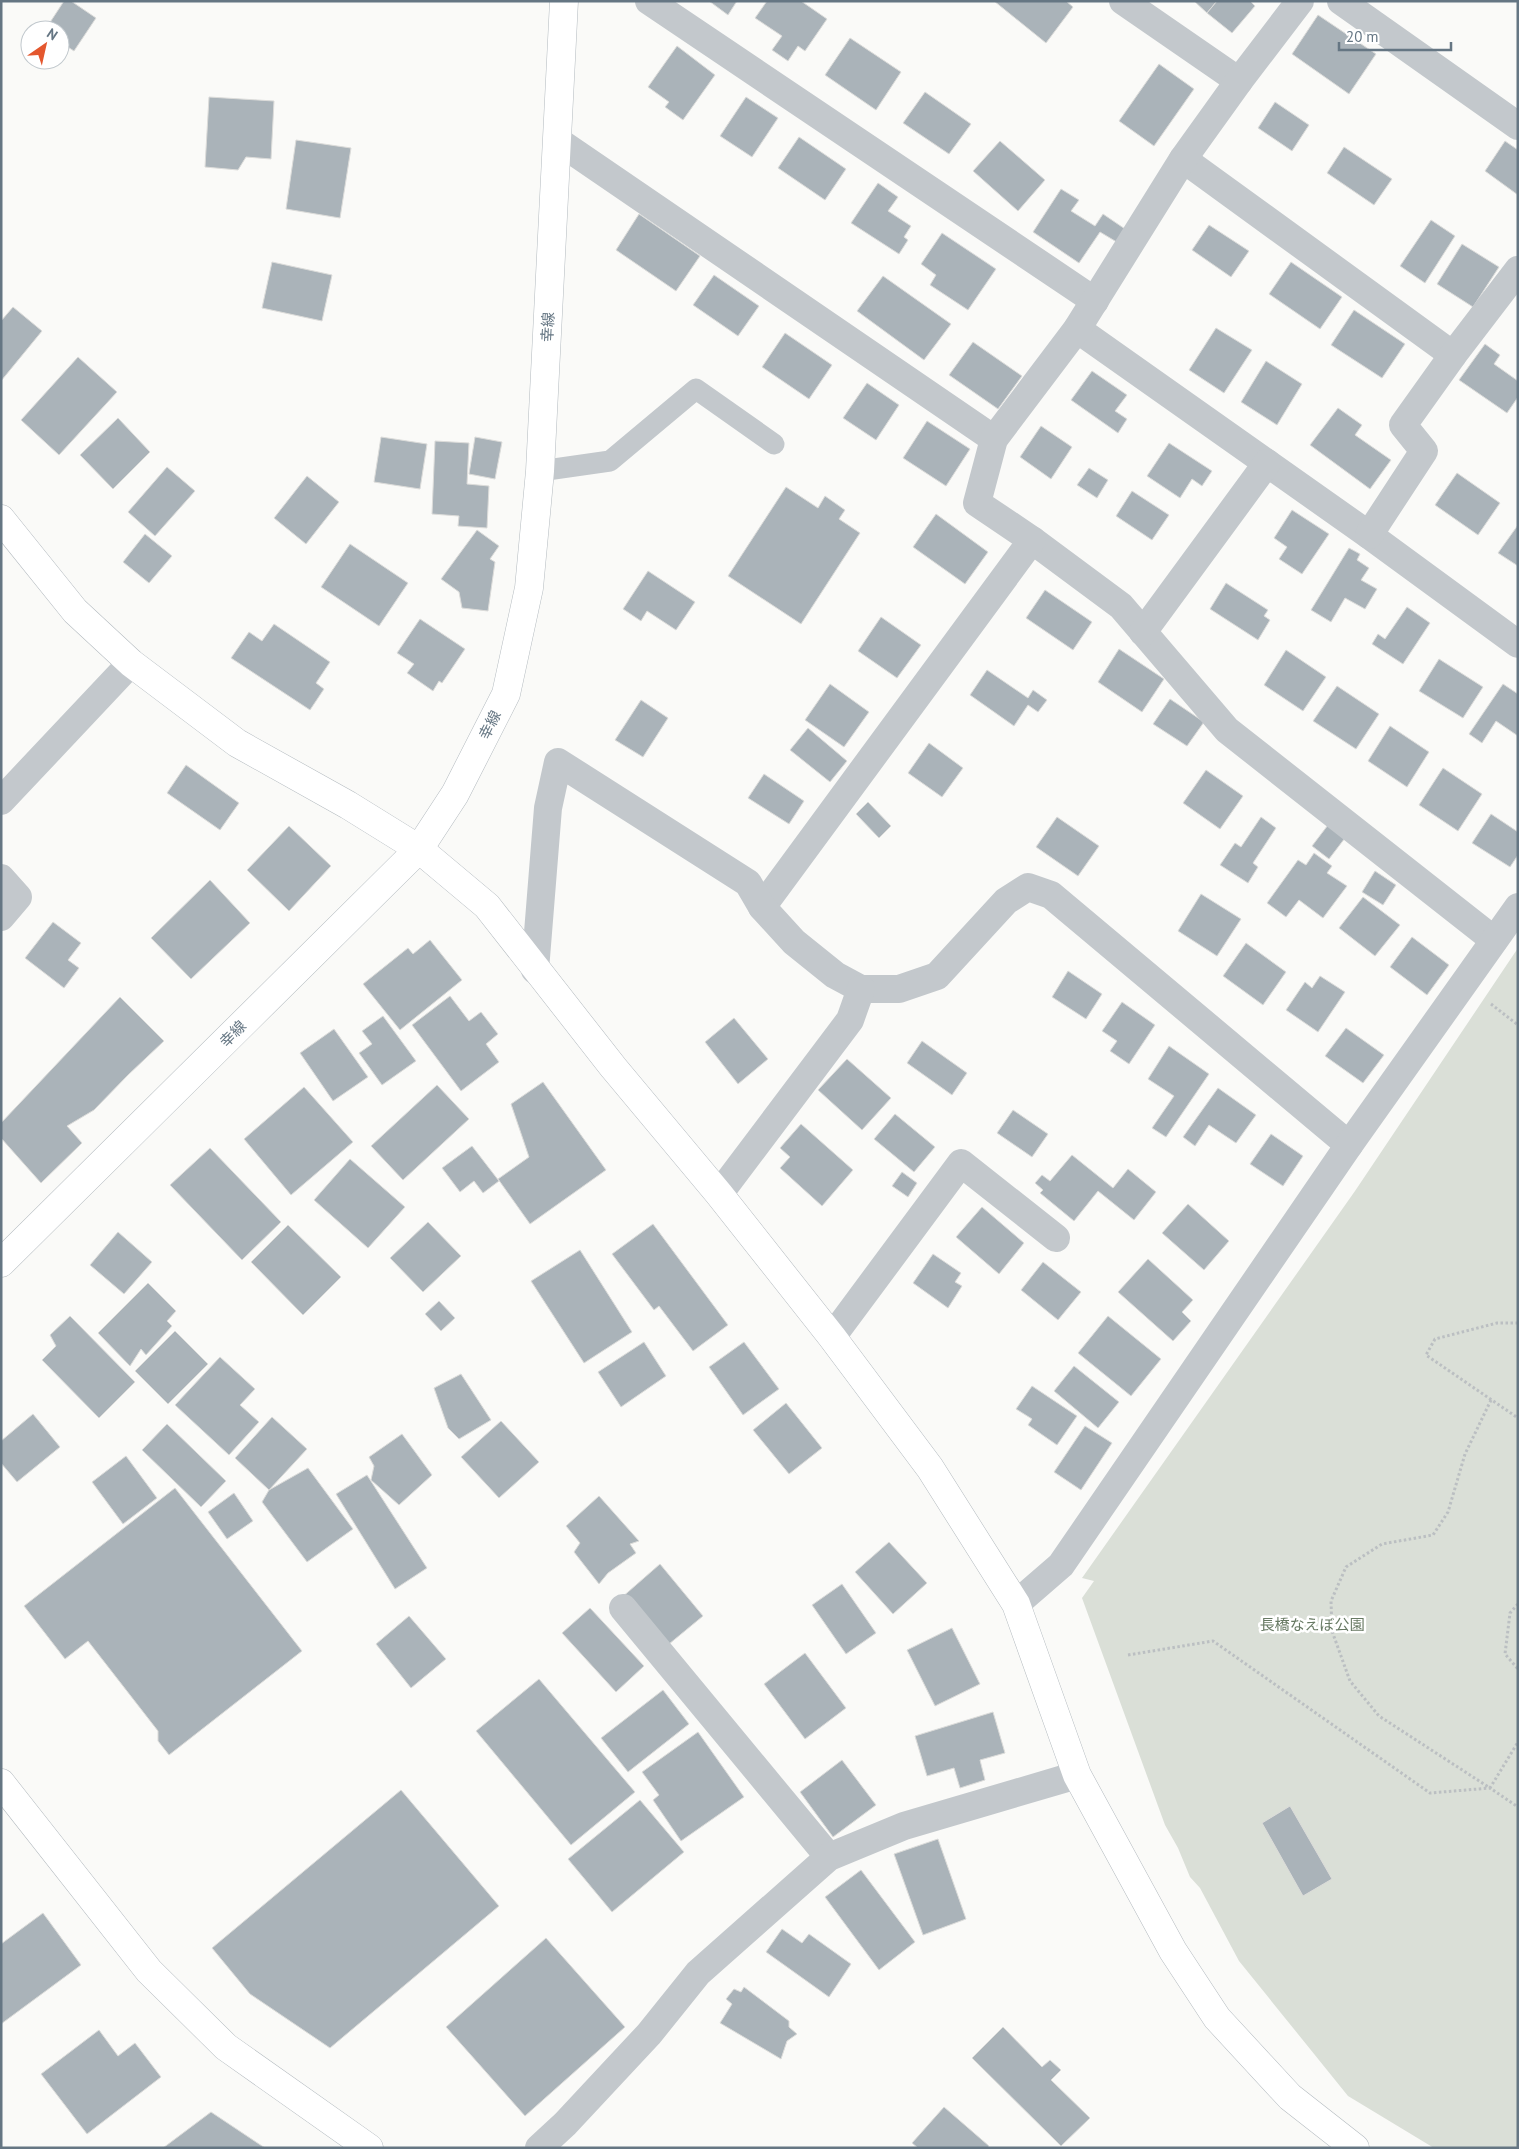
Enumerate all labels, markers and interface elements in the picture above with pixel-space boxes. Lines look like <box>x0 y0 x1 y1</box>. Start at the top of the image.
north arrow <box>20 20 70 70</box>
scale bar <box>1339 20 1452 52</box>
text: N <box>43 24 61 44</box>
text: 20 m <box>1346 27 1379 46</box>
street label: 幸線 <box>537 311 558 342</box>
street label: 幸線 <box>474 707 505 742</box>
street label: 幸線 <box>215 1016 250 1051</box>
park label: 長橋なえぼ公園 <box>1259 1615 1365 1634</box>

